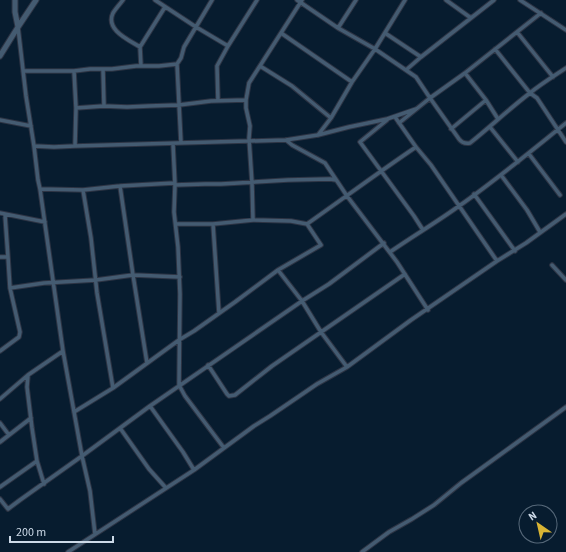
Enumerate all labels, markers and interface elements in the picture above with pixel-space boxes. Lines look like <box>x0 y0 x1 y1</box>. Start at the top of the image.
north arrow <box>518 504 558 544</box>
text: N <box>525 508 540 524</box>
scale bar <box>10 518 113 544</box>
text: 200 m <box>16 524 46 541</box>

